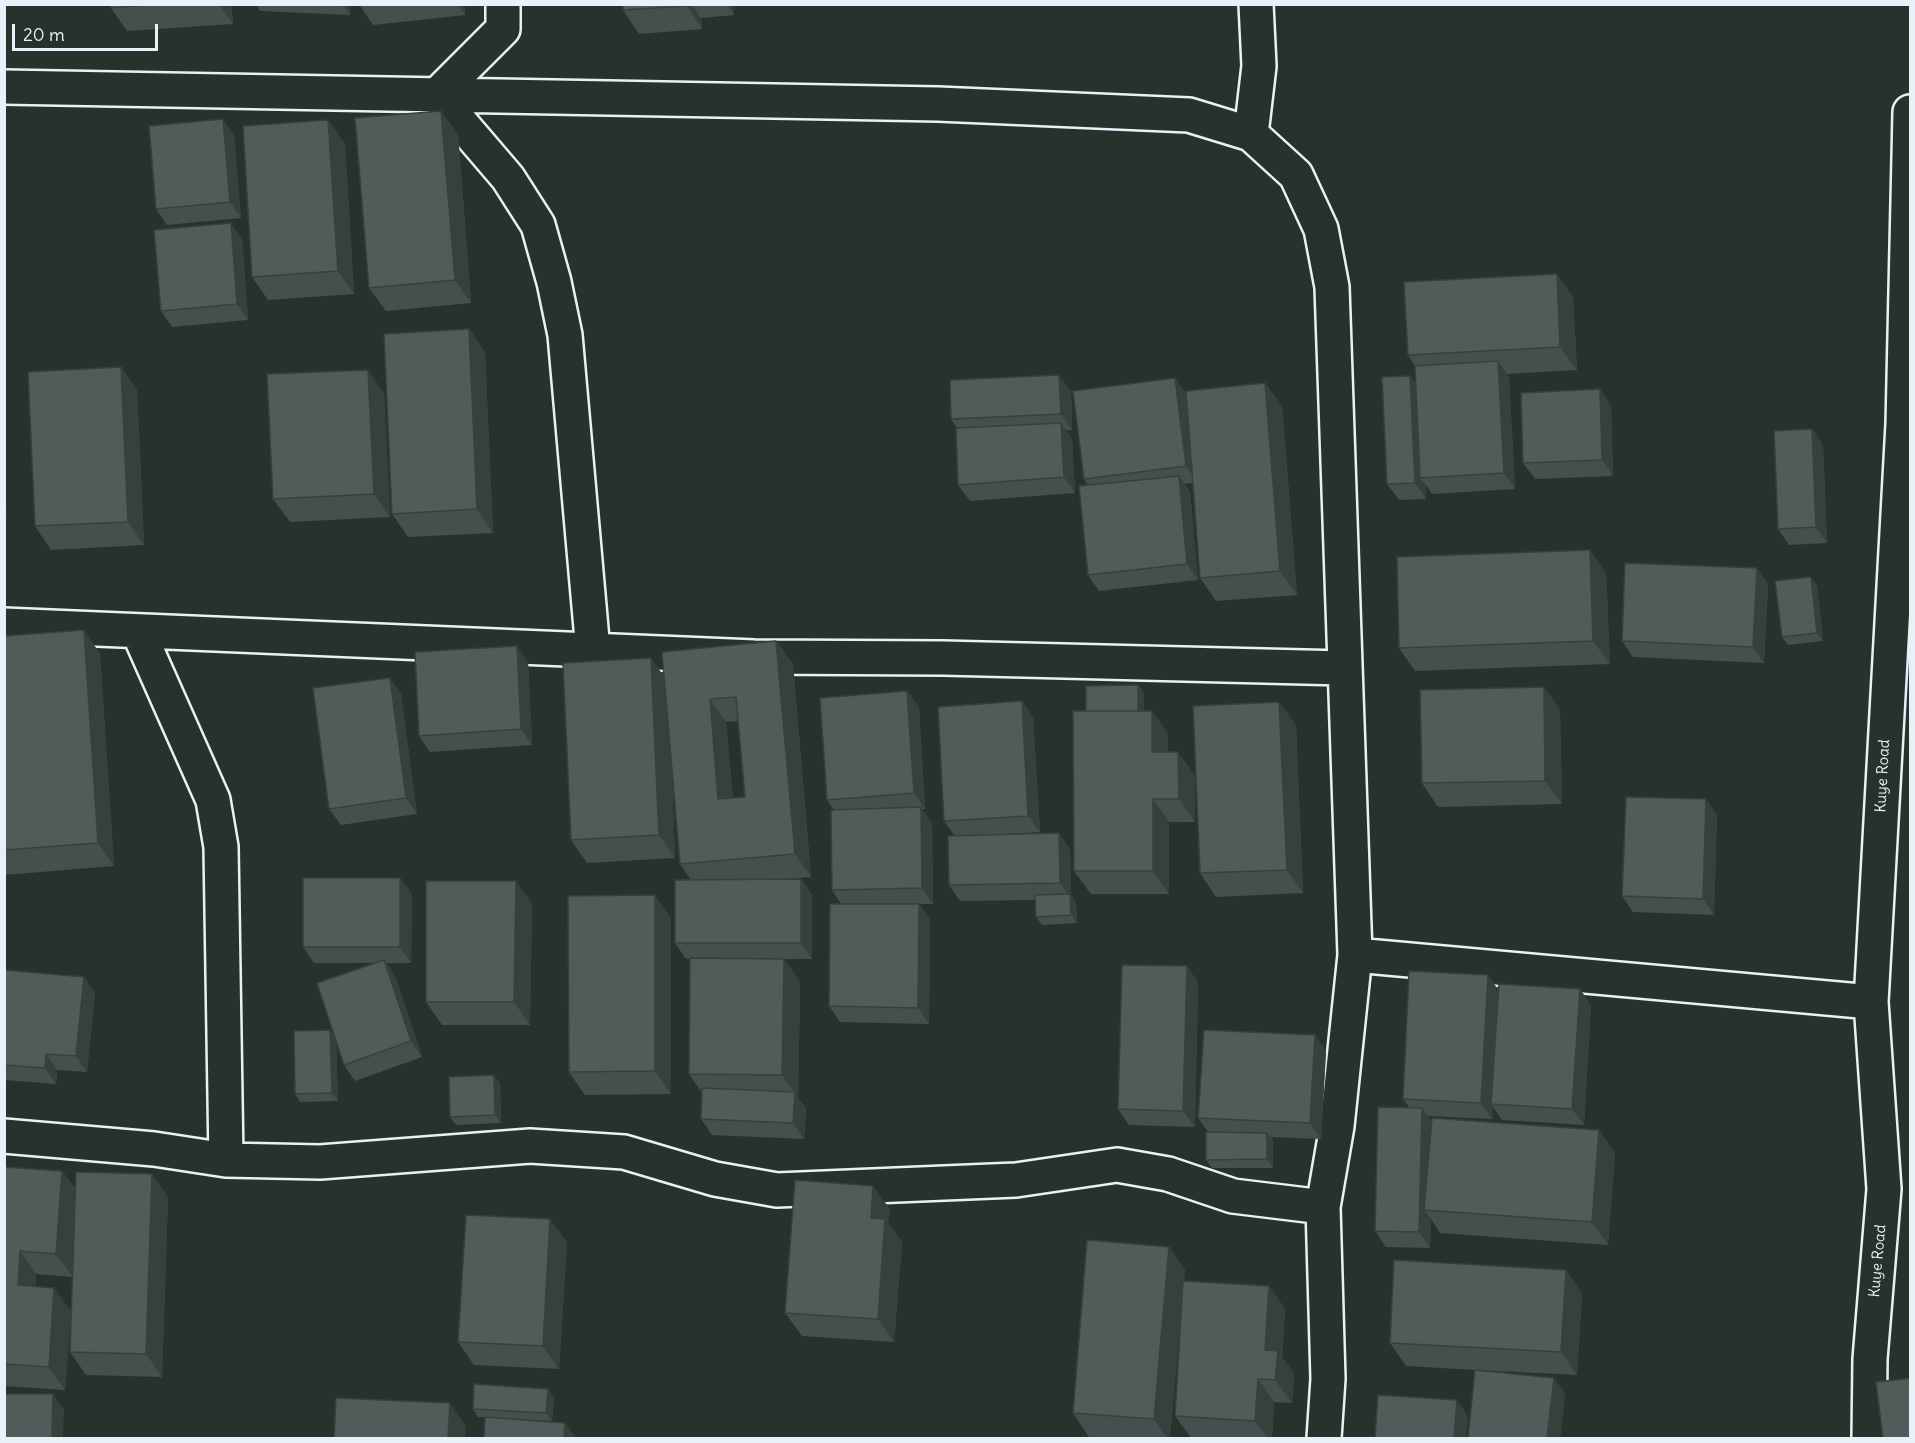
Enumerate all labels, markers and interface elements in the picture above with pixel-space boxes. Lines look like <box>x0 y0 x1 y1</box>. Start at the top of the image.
scale bar <box>15 12 160 50</box>
text: 20 m <box>23 23 65 46</box>
street label: Kuye Road <box>1872 739 1894 813</box>
street label: Kuye Road <box>1866 1224 1890 1298</box>

